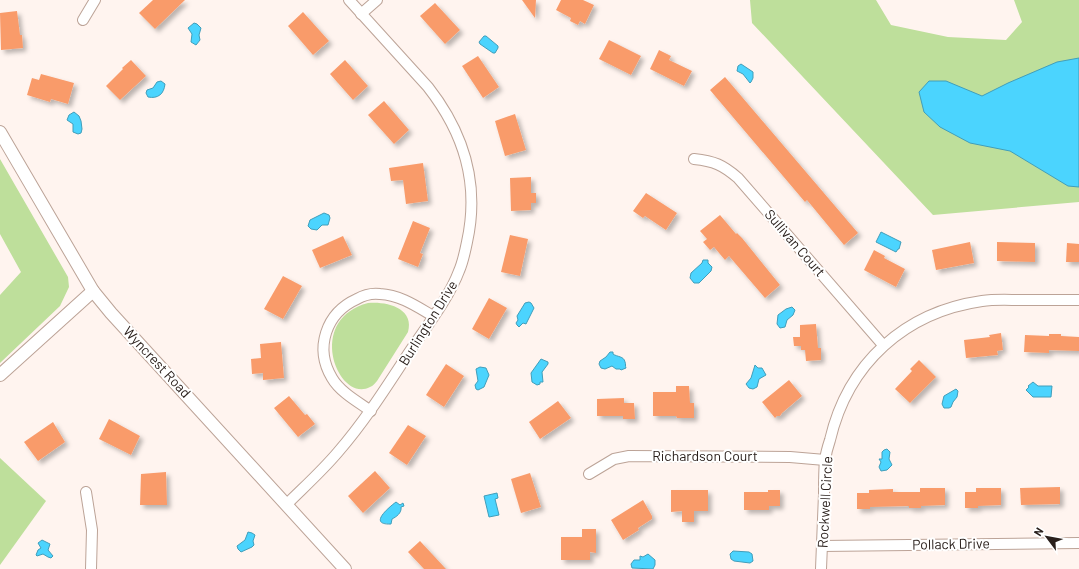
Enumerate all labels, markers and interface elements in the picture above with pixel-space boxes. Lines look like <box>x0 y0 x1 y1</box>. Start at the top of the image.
street label: Sullivan Court <box>762 206 829 280</box>
street label: Burlington Drive <box>395 277 461 368</box>
street label: Wyncrest Road <box>120 322 195 401</box>
street label: Richardson Court <box>652 447 758 464</box>
street label: Rockwell Circle <box>814 456 835 548</box>
north arrow <box>1027 517 1067 557</box>
text: N <box>1031 525 1046 538</box>
street label: Pollack Drive <box>912 534 990 553</box>

